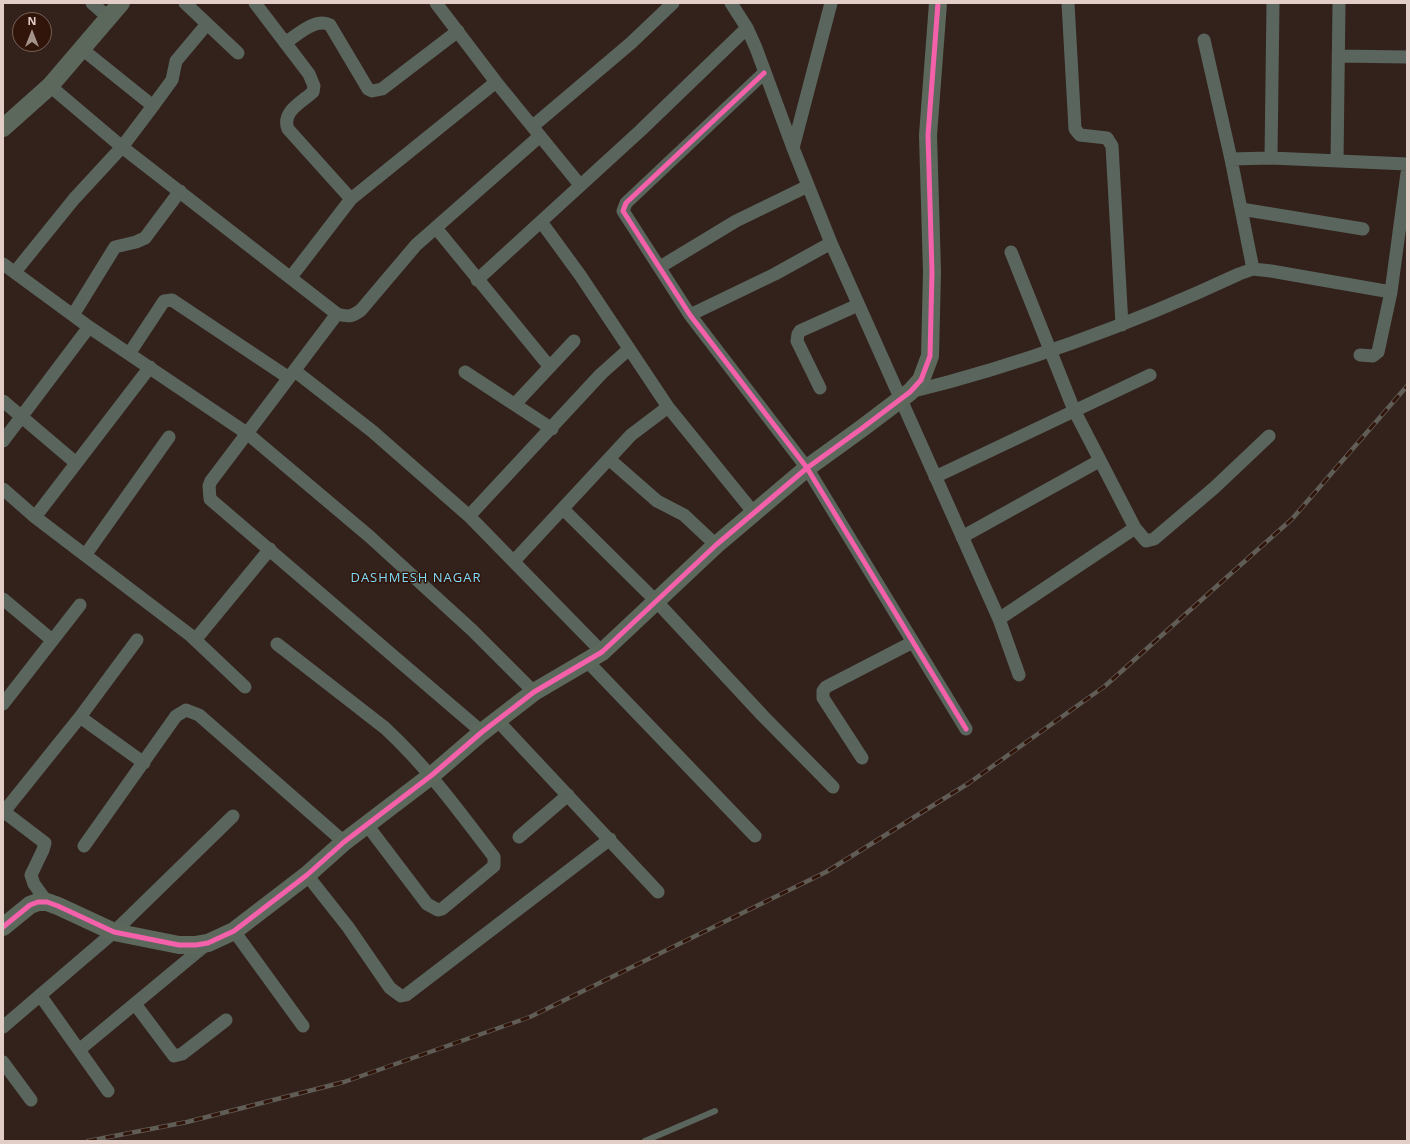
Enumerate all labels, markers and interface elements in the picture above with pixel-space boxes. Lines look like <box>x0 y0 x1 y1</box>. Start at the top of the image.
north arrow <box>12 12 52 52</box>
text: N <box>28 13 36 28</box>
district label: DASHMESH NAGAR <box>350 570 482 586</box>

